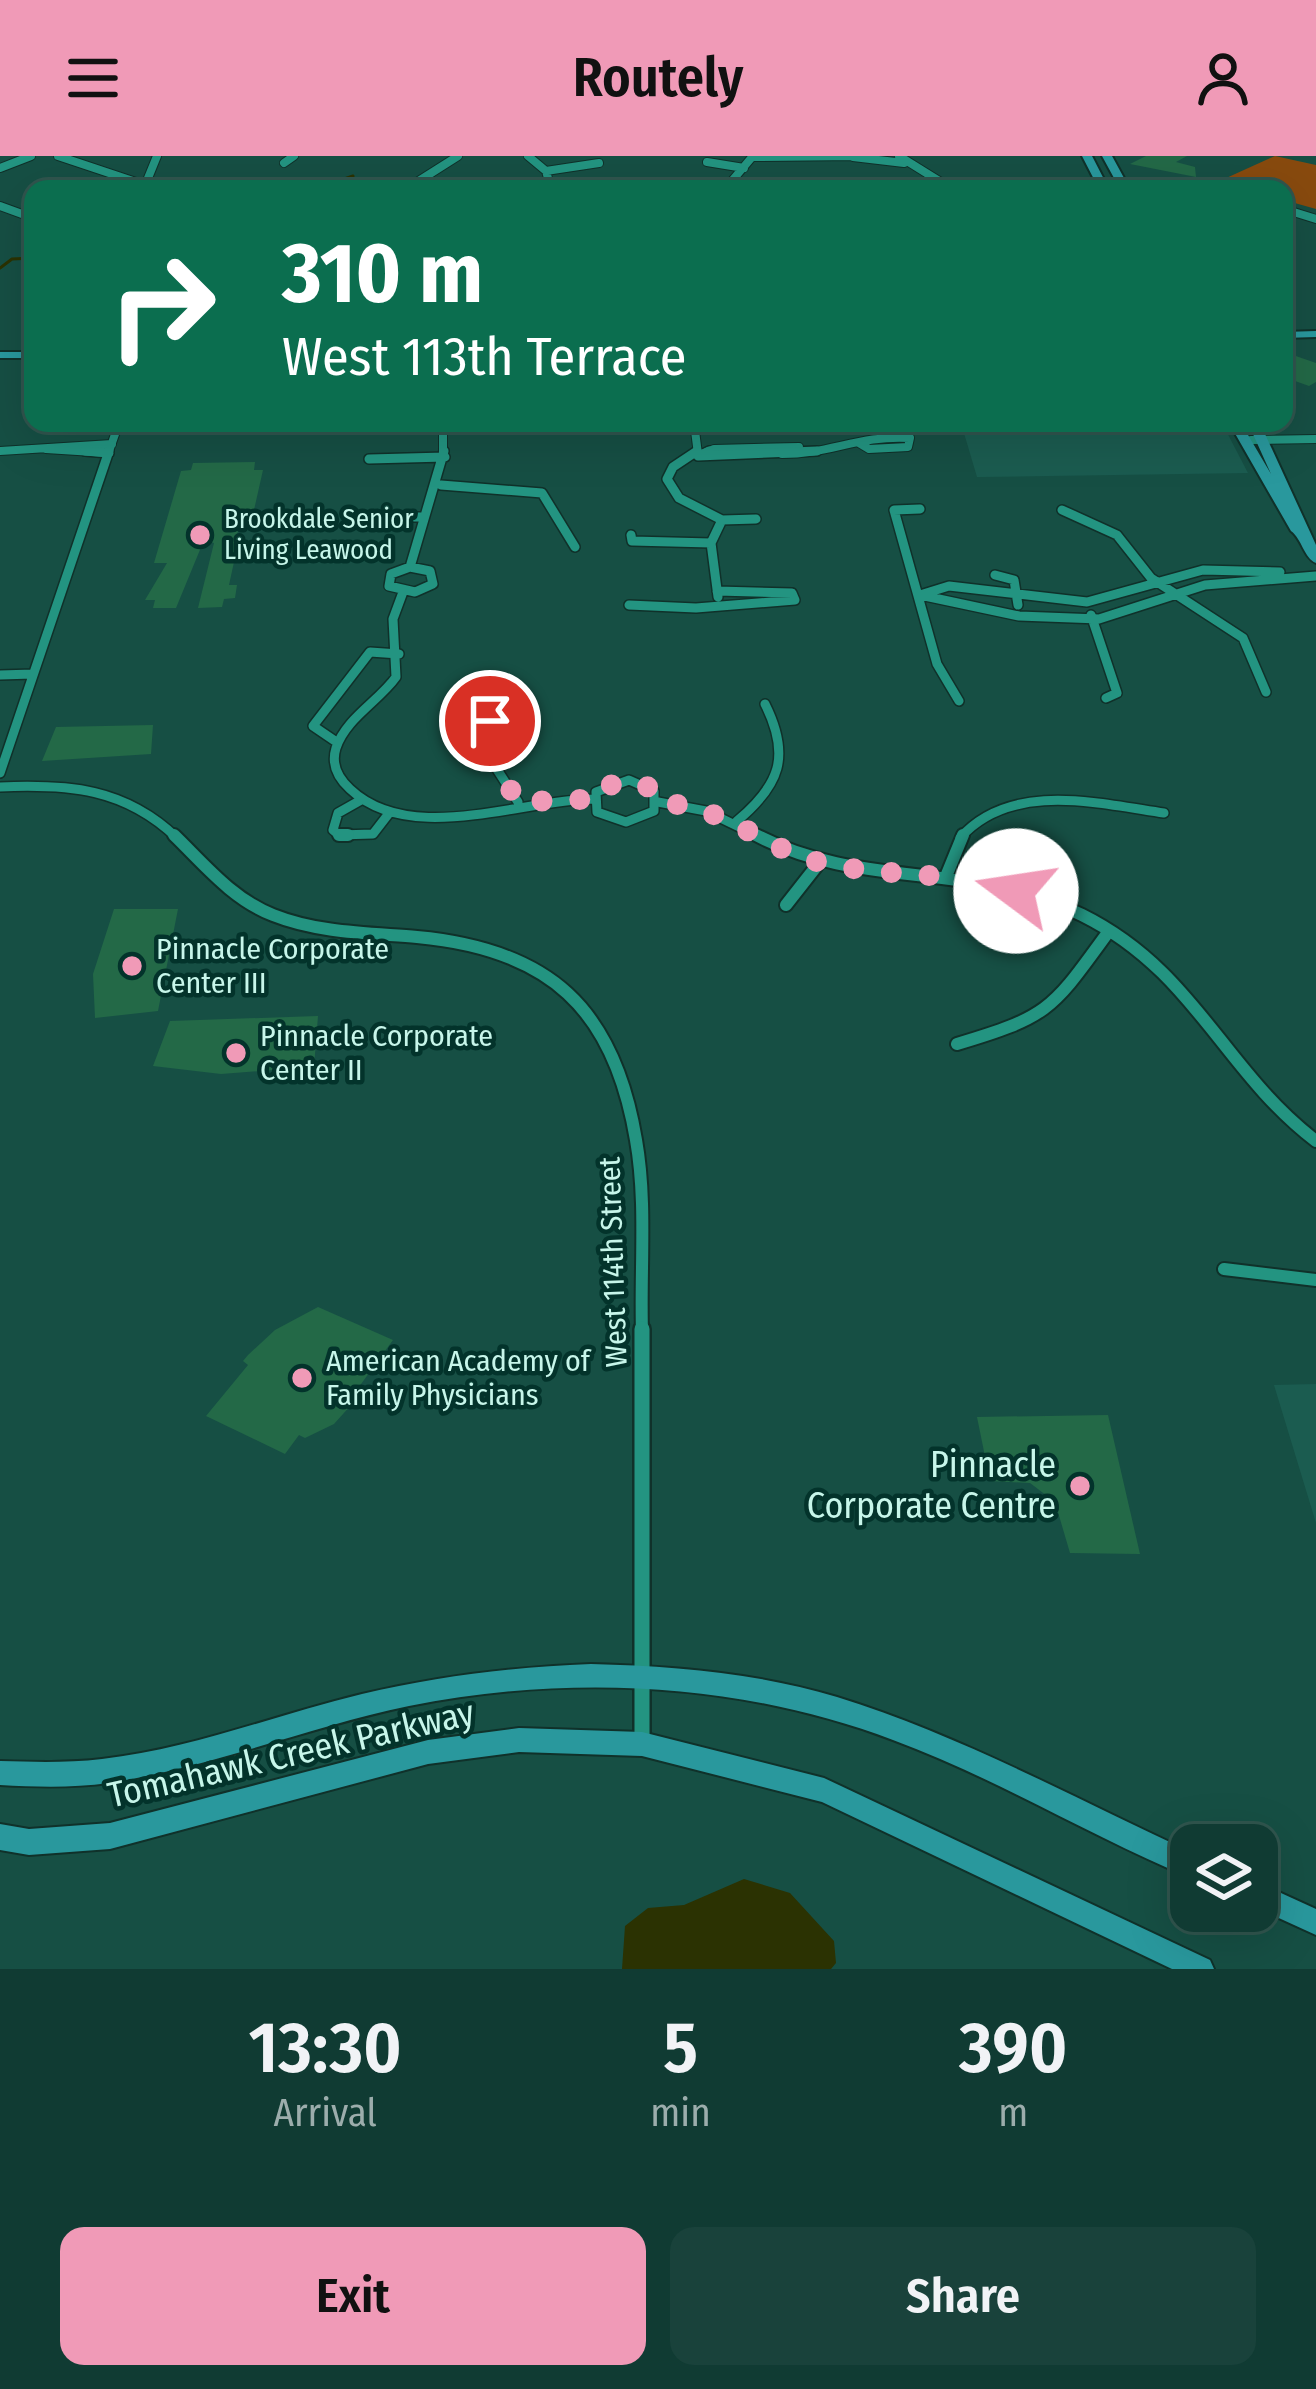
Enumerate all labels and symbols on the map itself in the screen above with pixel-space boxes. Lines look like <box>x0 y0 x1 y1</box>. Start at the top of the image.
place label: Brookdale Senior Living Leawood <box>224 503 414 566</box>
marker: Brookdale Senior Living Leawood <box>187 522 213 548</box>
pin <box>439 670 541 772</box>
position arrow <box>953 828 1079 954</box>
place label: Pinnacle Corporate Center III <box>156 931 389 1001</box>
marker: Pinnacle Corporate Center III <box>119 953 145 979</box>
place label: Pinnacle Corporate Center II <box>260 1018 493 1088</box>
marker: Pinnacle Corporate Center II <box>223 1040 249 1066</box>
street label: West 114th Street <box>591 1156 635 1368</box>
place label: American Academy of Family Physicians <box>326 1343 592 1413</box>
marker: American Academy of Family Physicians <box>289 1365 315 1391</box>
place label: Pinnacle Corporate Centre <box>807 1443 1056 1528</box>
marker: Pinnacle Corporate Centre <box>1067 1473 1093 1499</box>
street label: Tomahawk Creek Parkway <box>104 1690 478 1818</box>

